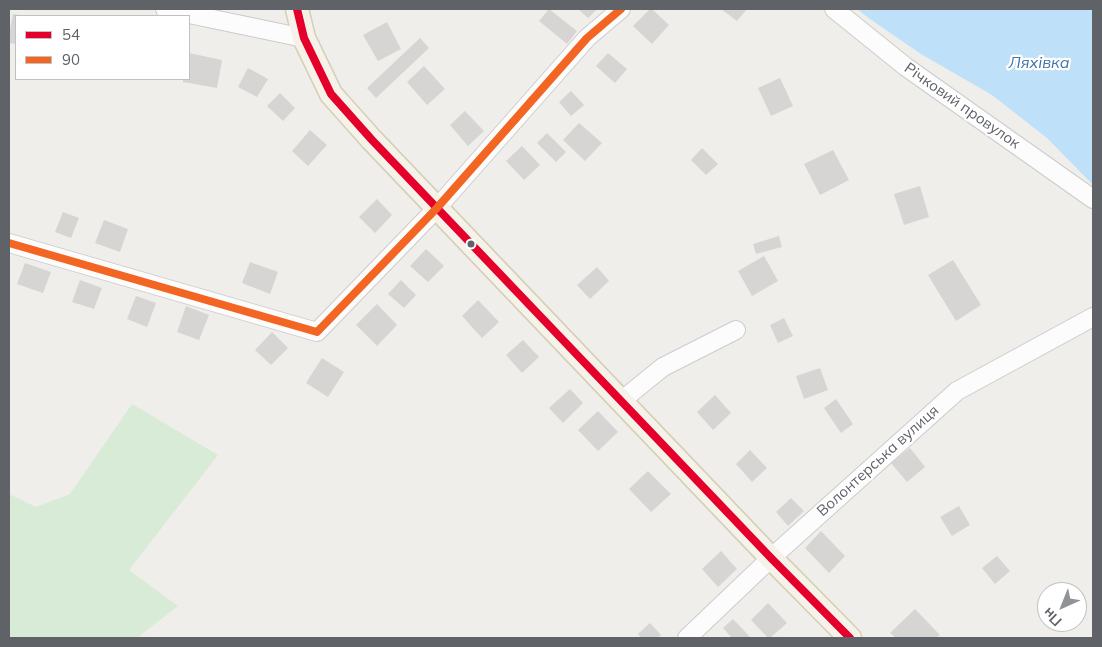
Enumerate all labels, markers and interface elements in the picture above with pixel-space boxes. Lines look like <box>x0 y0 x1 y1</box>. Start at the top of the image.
legend <box>15 15 190 80</box>
text: 54 <box>62 25 80 44</box>
text: 90 <box>62 50 80 69</box>
water label: Ляхівка <box>1009 53 1069 73</box>
street label: Річковий провулок <box>901 59 1023 153</box>
unlabelled marker <box>466 239 476 249</box>
street label: Волонтерська вулиця <box>813 402 943 520</box>
north arrow <box>1037 582 1087 632</box>
text: Пн <box>1039 604 1066 630</box>

